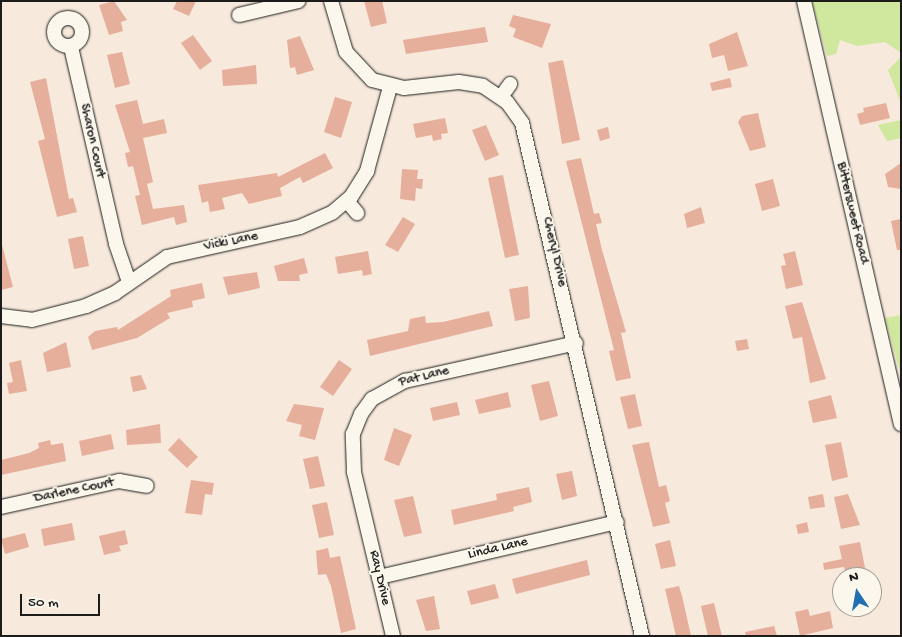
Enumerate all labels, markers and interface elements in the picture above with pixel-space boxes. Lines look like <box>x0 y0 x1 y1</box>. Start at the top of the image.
street label: Sharon Court <box>75 102 109 180</box>
street label: Bittersweet Road <box>832 161 872 265</box>
street label: Cheryl Drive <box>538 215 570 289</box>
street label: Vicki Lane <box>202 228 260 256</box>
street label: Pat Lane <box>397 363 451 391</box>
street label: Darlene Court <box>32 474 116 508</box>
street label: Linda Lane <box>466 534 530 564</box>
street label: Ray Drive <box>365 549 393 607</box>
north arrow <box>832 567 882 617</box>
text: N <box>848 569 860 587</box>
scale bar <box>22 584 102 616</box>
text: 50 m <box>28 594 59 612</box>

